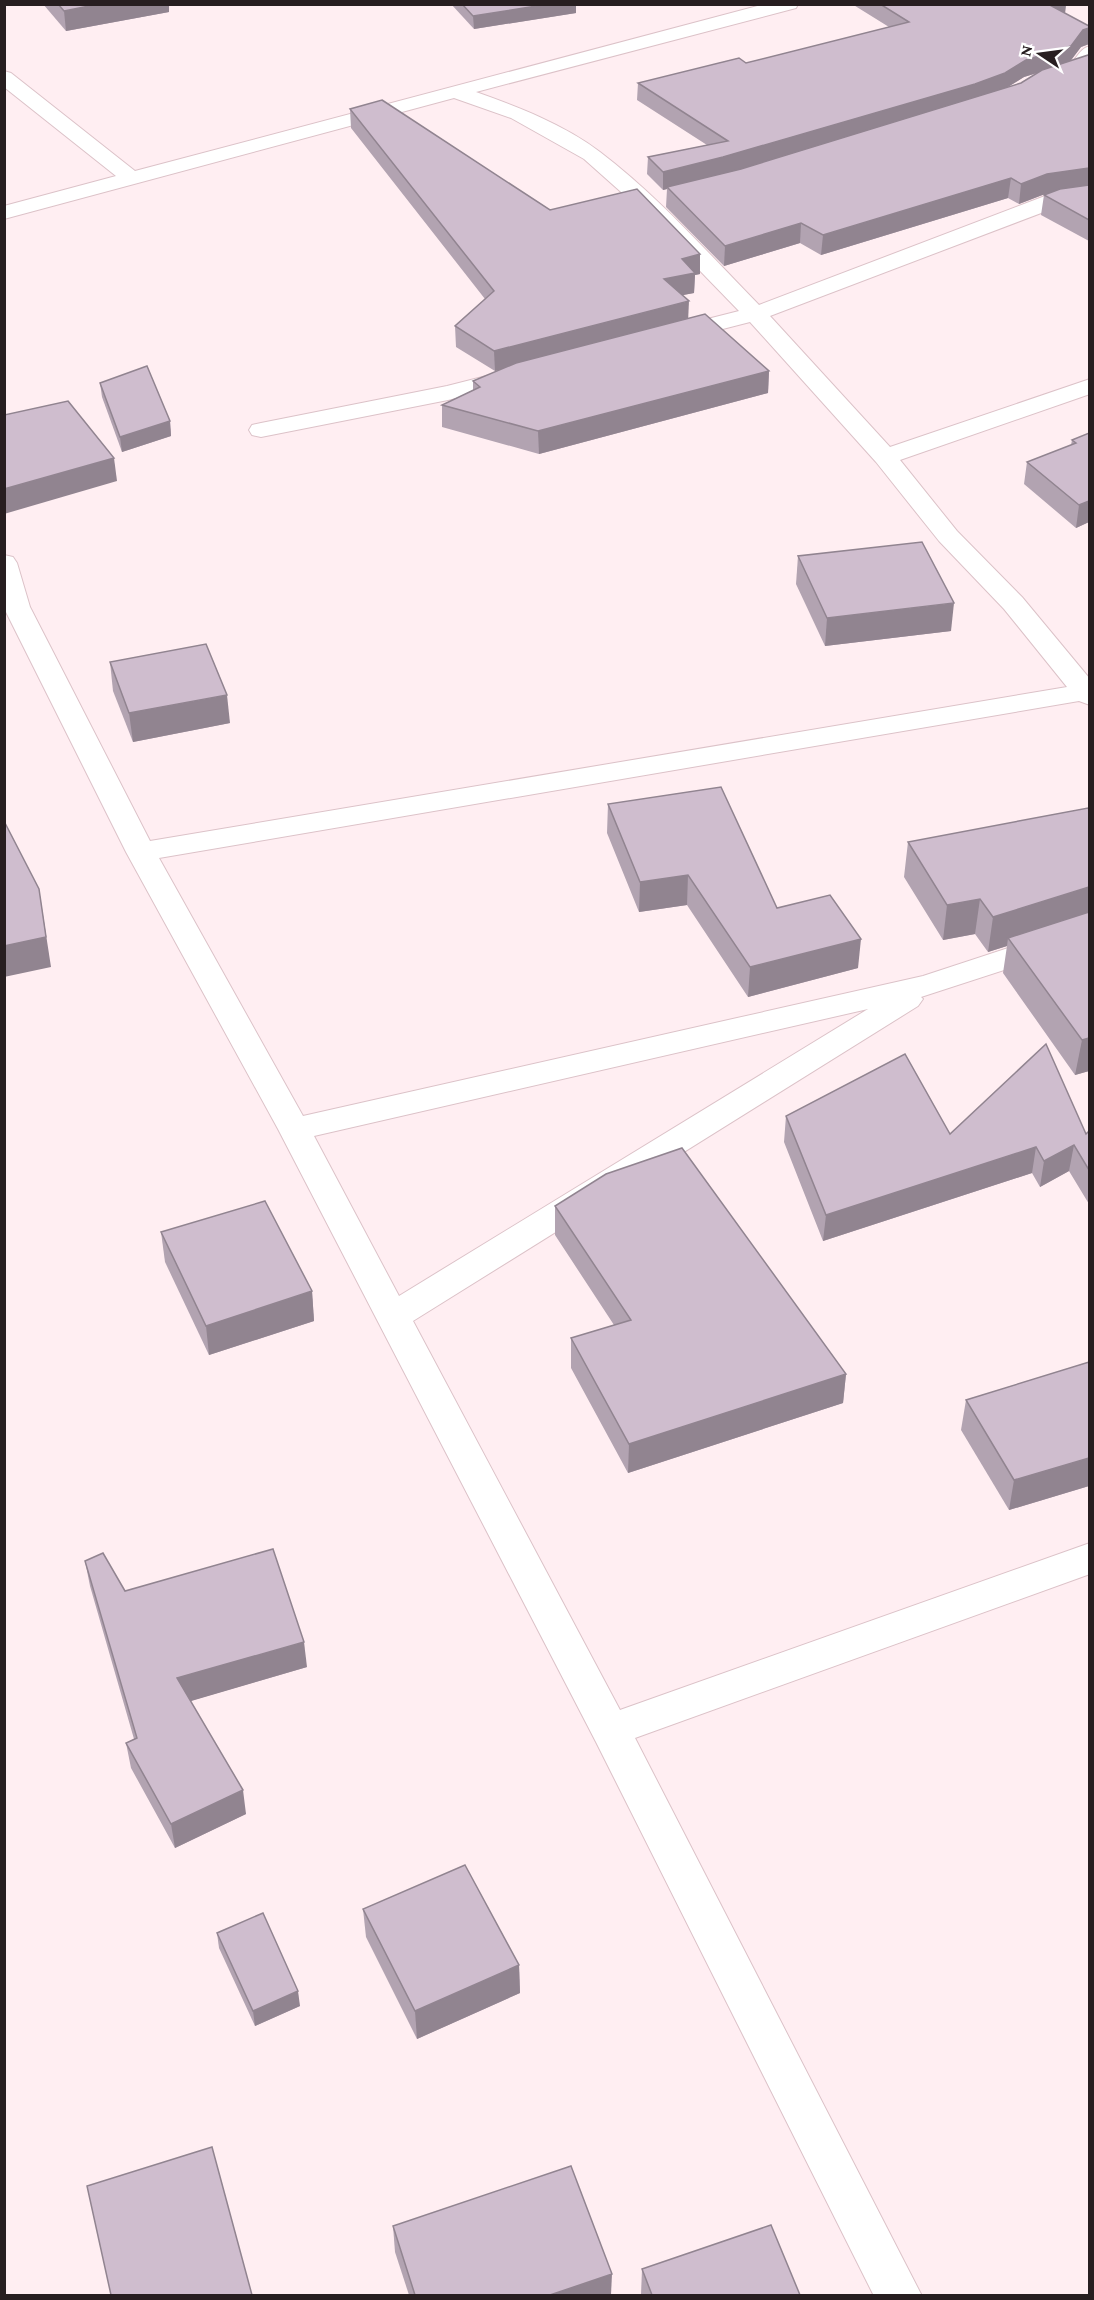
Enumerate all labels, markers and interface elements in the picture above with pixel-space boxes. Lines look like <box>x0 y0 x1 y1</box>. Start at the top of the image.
north arrow <box>1010 24 1070 84</box>
text: N <box>1016 43 1035 58</box>

